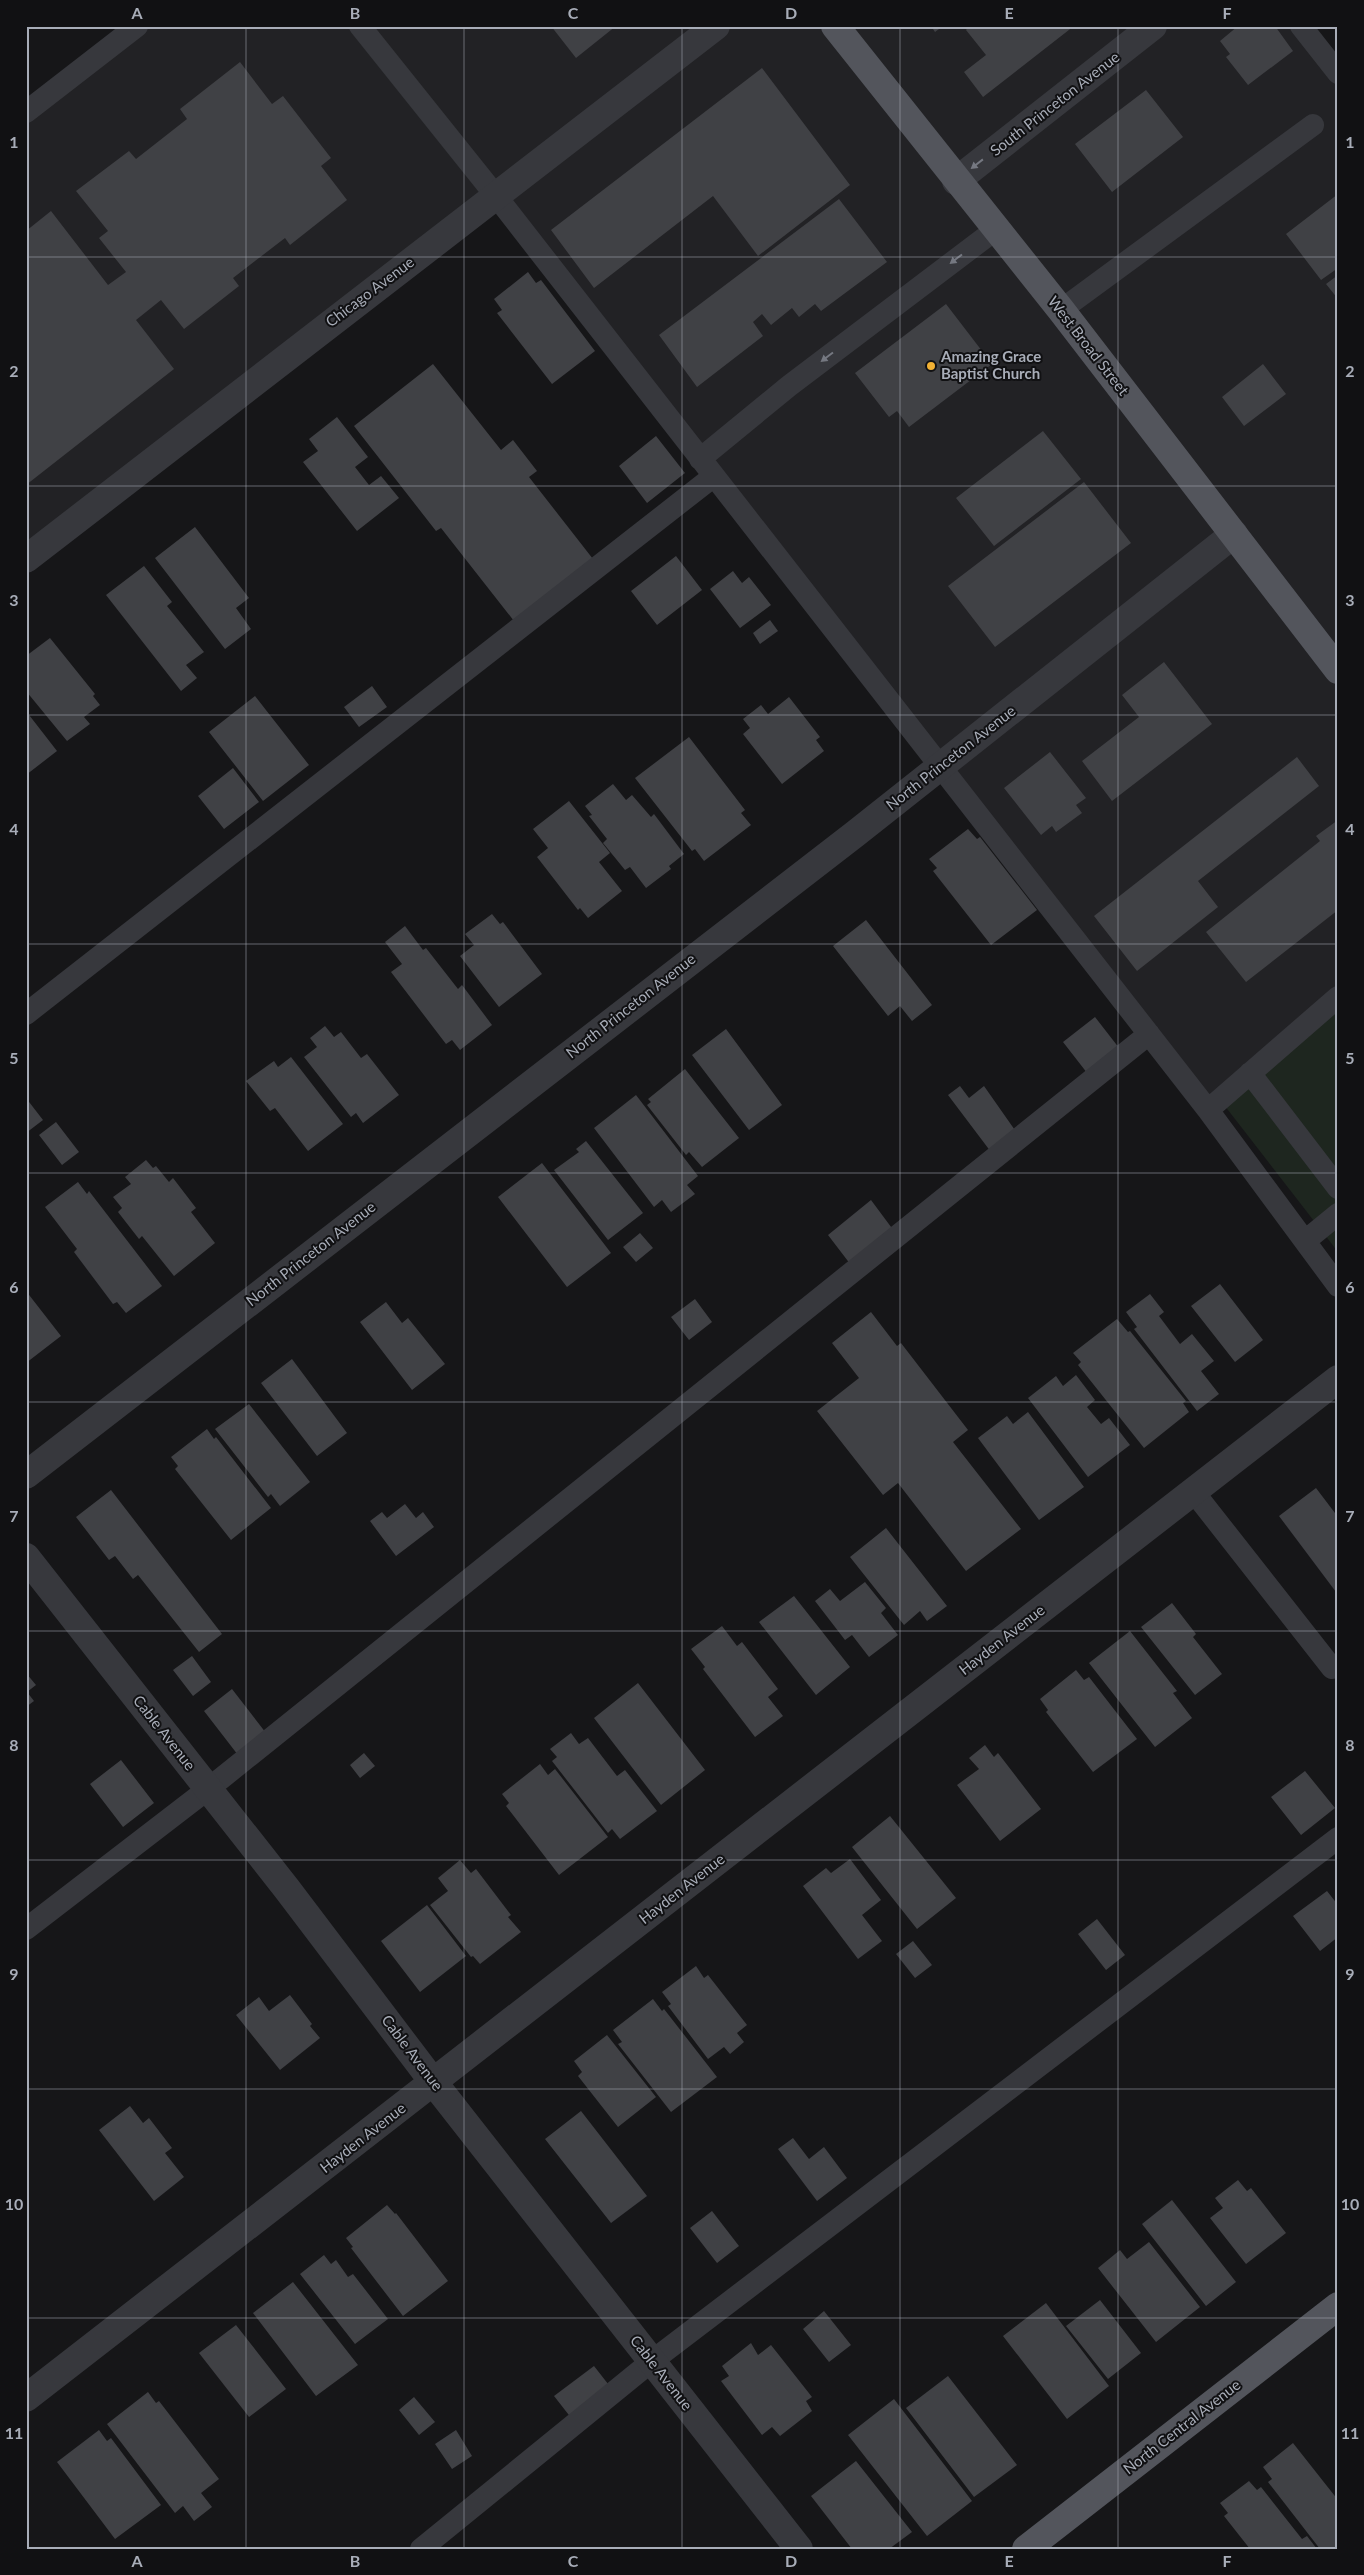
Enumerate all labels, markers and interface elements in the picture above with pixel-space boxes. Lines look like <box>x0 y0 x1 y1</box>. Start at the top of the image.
text: A <box>130 3 143 22</box>
text: B <box>350 3 360 22</box>
text: C <box>568 3 579 22</box>
text: D <box>785 3 797 22</box>
text: E <box>1004 3 1014 22</box>
text: F <box>1222 3 1232 22</box>
street label: South Princeton Avenue <box>986 47 1123 159</box>
text: 1 <box>9 132 19 151</box>
text: 1 <box>1345 132 1355 151</box>
one-way arrow <box>971 159 984 170</box>
street label: Chicago Avenue <box>322 252 417 330</box>
one-way arrow <box>949 254 963 264</box>
street label: West Broad Street <box>1045 292 1133 399</box>
place label: Amazing Grace Baptist Church <box>940 347 1041 382</box>
one-way arrow <box>821 352 834 363</box>
marker: Amazing Grace Baptist Church <box>925 360 937 372</box>
text: 2 <box>9 361 19 380</box>
text: 2 <box>1345 361 1355 380</box>
text: 3 <box>9 590 19 609</box>
text: 3 <box>1345 590 1355 609</box>
street label: North Princeton Avenue <box>882 701 1019 813</box>
text: 4 <box>9 819 19 838</box>
text: 4 <box>1345 819 1355 838</box>
street label: North Princeton Avenue <box>562 949 699 1061</box>
text: 5 <box>9 1048 19 1067</box>
text: 5 <box>1345 1048 1355 1067</box>
street label: North Princeton Avenue <box>242 1197 379 1309</box>
text: 6 <box>9 1277 19 1296</box>
text: 6 <box>1345 1277 1355 1296</box>
text: 7 <box>9 1506 19 1525</box>
text: 7 <box>1345 1506 1355 1525</box>
street label: Hayden Avenue <box>955 1600 1048 1678</box>
street label: Cable Avenue <box>130 1691 200 1774</box>
text: 8 <box>9 1735 19 1754</box>
text: 8 <box>1345 1735 1355 1754</box>
street label: Hayden Avenue <box>635 1849 728 1927</box>
text: 9 <box>9 1964 19 1983</box>
text: 9 <box>1345 1964 1355 1983</box>
street label: Cable Avenue <box>378 2011 447 2094</box>
street label: Hayden Avenue <box>316 2098 409 2176</box>
text: 10 <box>5 2194 23 2213</box>
text: 10 <box>1341 2194 1359 2213</box>
street label: Cable Avenue <box>627 2331 697 2414</box>
street label: North Central Avenue <box>1119 2375 1244 2477</box>
text: 11 <box>5 2423 23 2442</box>
text: 11 <box>1341 2423 1359 2442</box>
text: A <box>130 2551 143 2570</box>
text: B <box>350 2551 360 2570</box>
text: C <box>568 2551 579 2570</box>
text: D <box>785 2551 797 2570</box>
text: E <box>1004 2551 1014 2570</box>
text: F <box>1222 2551 1232 2570</box>

